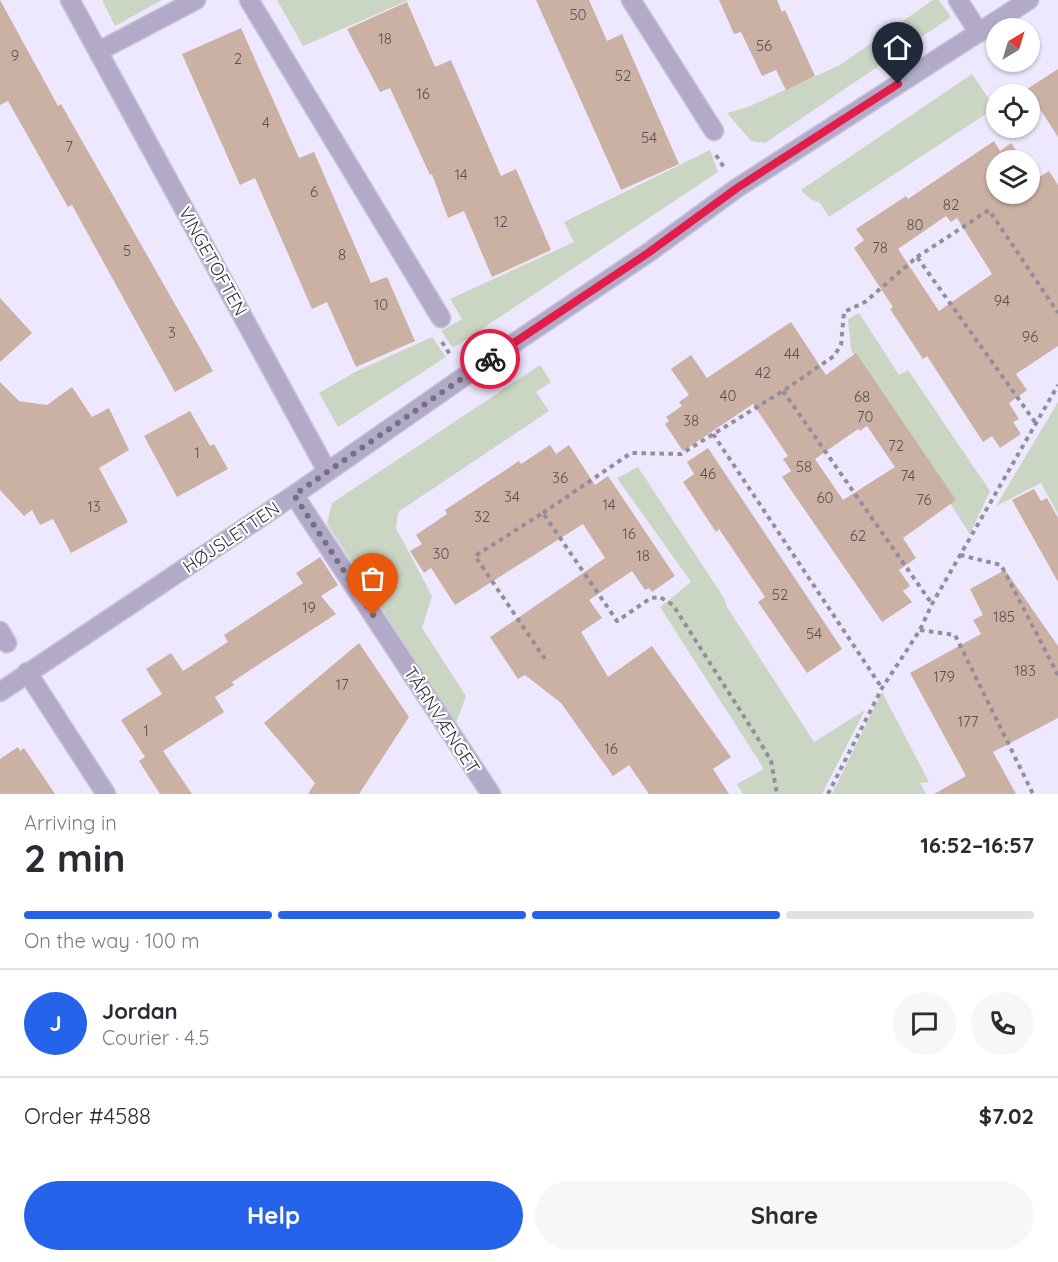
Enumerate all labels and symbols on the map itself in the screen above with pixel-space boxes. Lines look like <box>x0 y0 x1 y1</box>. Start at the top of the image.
house number: 50 <box>569 5 587 24</box>
north arrow <box>986 18 1040 72</box>
pin <box>872 22 923 84</box>
house number: 18 <box>378 29 392 48</box>
house number: 56 <box>756 36 772 55</box>
house number: 9 <box>11 46 19 65</box>
house number: 2 <box>234 49 242 68</box>
house number: 52 <box>615 66 631 85</box>
house number: 16 <box>416 84 430 103</box>
house number: 4 <box>262 113 270 132</box>
house number: 54 <box>641 128 657 147</box>
house number: 7 <box>65 137 73 156</box>
house number: 14 <box>454 165 468 184</box>
house number: 6 <box>310 182 318 201</box>
house number: 82 <box>943 195 959 214</box>
street label: VINGETOFTEN <box>174 202 252 320</box>
house number: 12 <box>494 212 508 231</box>
house number: 80 <box>906 215 924 234</box>
house number: 78 <box>872 238 888 257</box>
house number: 5 <box>123 241 131 260</box>
house number: 8 <box>338 245 346 264</box>
house number: 94 <box>994 291 1010 310</box>
house number: 10 <box>374 295 388 314</box>
house number: 3 <box>168 323 176 342</box>
house number: 96 <box>1022 327 1038 346</box>
courier <box>460 329 520 389</box>
house number: 44 <box>784 344 800 363</box>
house number: 42 <box>755 363 771 382</box>
house number: 40 <box>720 386 736 405</box>
house number: 68 <box>854 387 870 406</box>
house number: 70 <box>857 407 873 426</box>
house number: 38 <box>683 411 699 430</box>
house number: 72 <box>888 436 904 455</box>
house number: 1 <box>194 443 200 462</box>
house number: 58 <box>796 457 812 476</box>
house number: 46 <box>700 464 716 483</box>
house number: 74 <box>900 466 916 485</box>
house number: 36 <box>552 468 568 487</box>
house number: 34 <box>504 487 520 506</box>
house number: 60 <box>817 488 834 507</box>
house number: 76 <box>916 490 932 509</box>
house number: 14 <box>602 495 616 514</box>
street label: HØJSLETTEN <box>178 496 284 578</box>
house number: 13 <box>87 497 101 516</box>
house number: 32 <box>474 507 490 526</box>
house number: 16 <box>622 524 636 543</box>
house number: 62 <box>850 526 866 545</box>
house number: 30 <box>433 544 449 563</box>
house number: 18 <box>636 546 650 565</box>
pin <box>347 553 398 615</box>
house number: 52 <box>772 585 788 604</box>
house number: 19 <box>302 598 316 617</box>
house number: 185 <box>993 607 1015 626</box>
house number: 54 <box>806 624 822 643</box>
house number: 183 <box>1014 661 1036 680</box>
street label: TÅRNVÆNGET <box>399 662 485 778</box>
house number: 179 <box>933 667 955 686</box>
house number: 17 <box>335 675 349 694</box>
house number: 177 <box>958 712 979 731</box>
house number: 1 <box>143 721 149 740</box>
house number: 16 <box>604 739 618 758</box>

